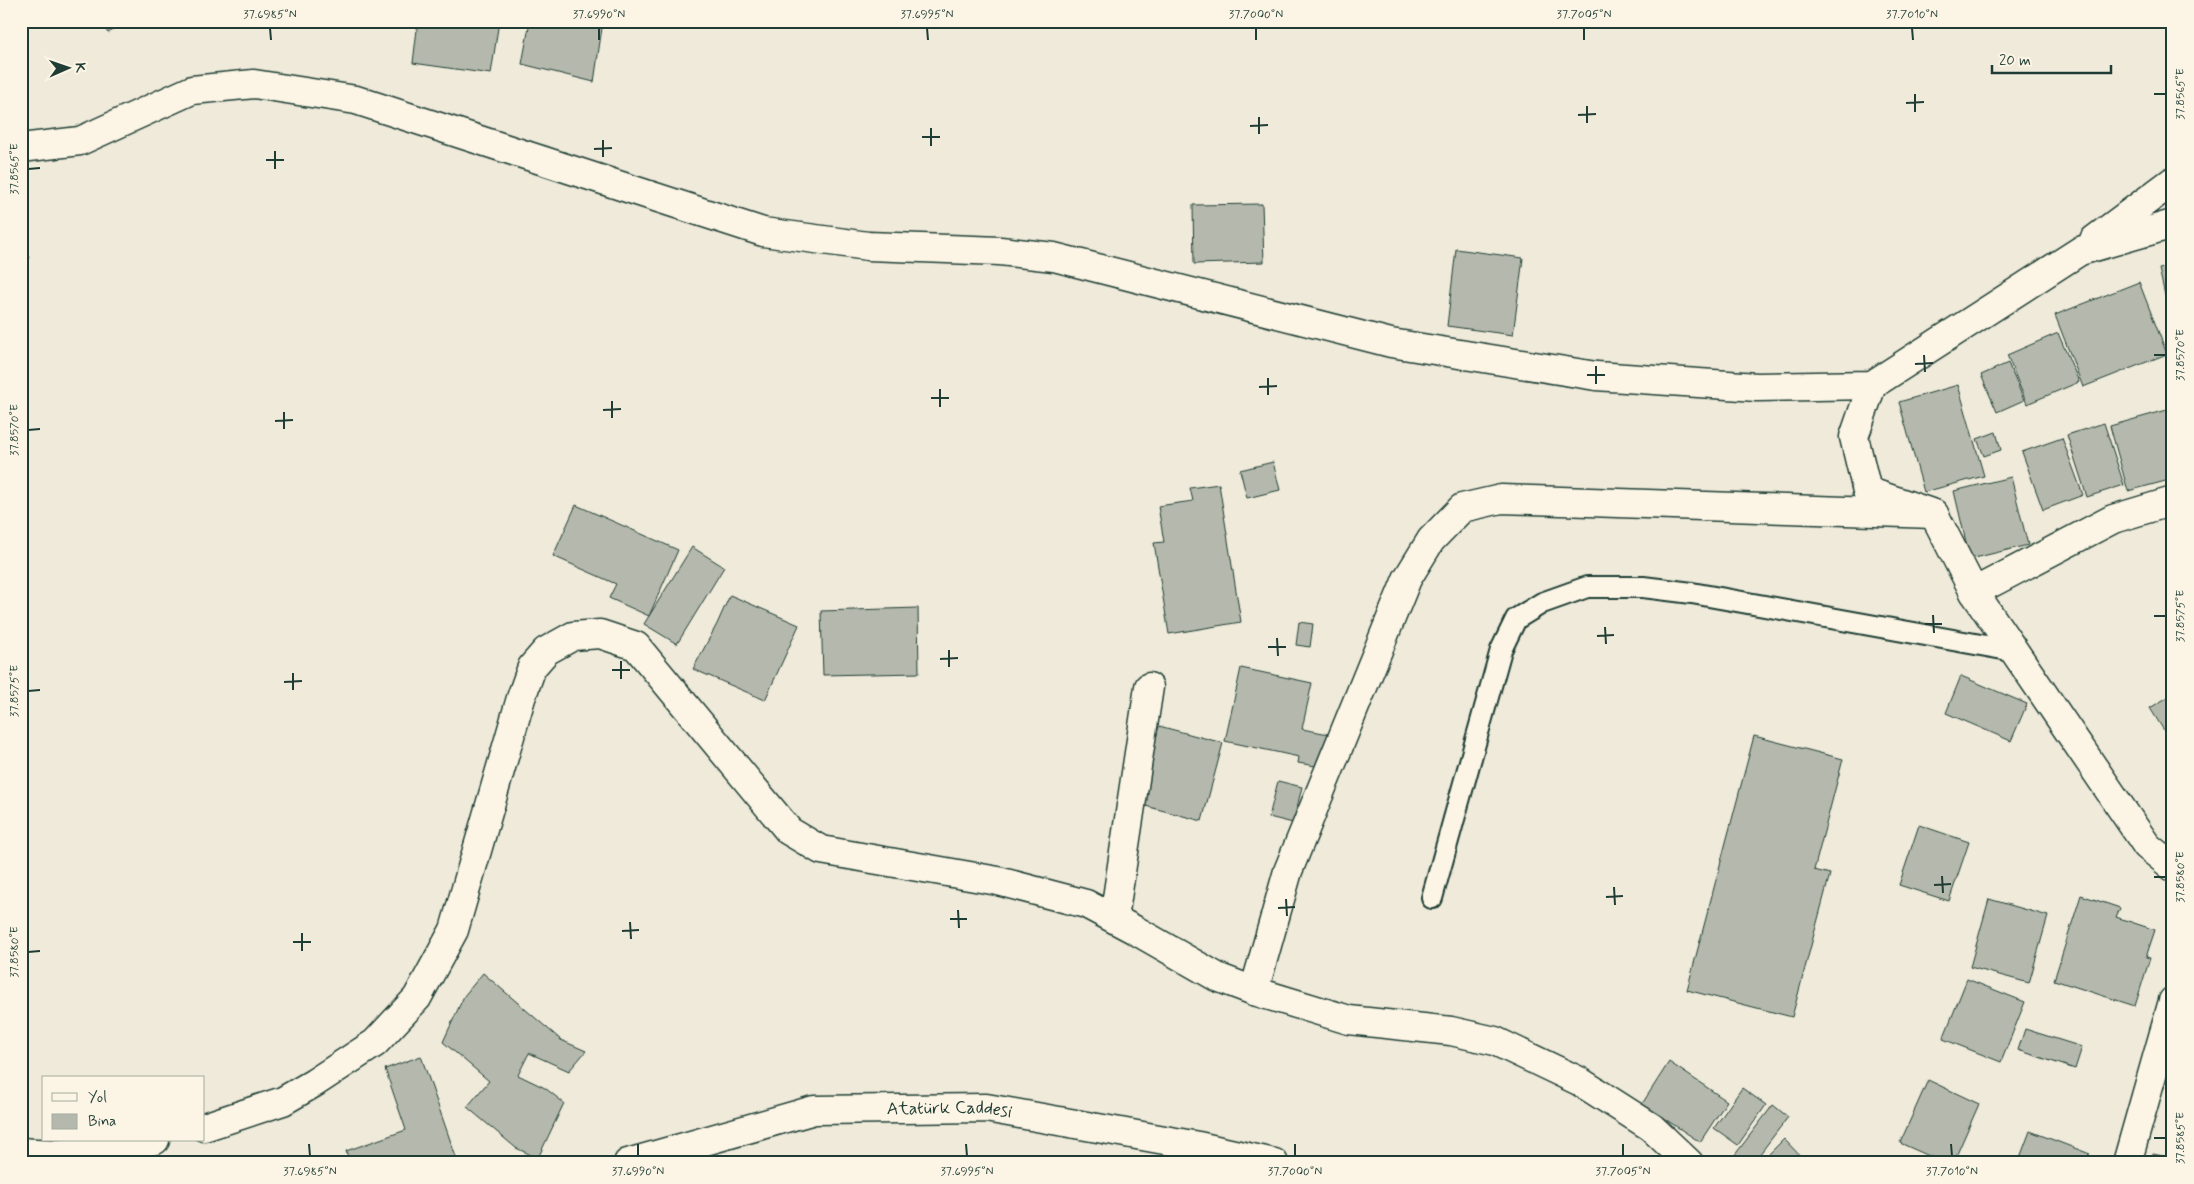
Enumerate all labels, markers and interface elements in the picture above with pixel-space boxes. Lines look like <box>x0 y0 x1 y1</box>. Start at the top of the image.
text: 37.6985°N <box>243 7 297 23</box>
text: 37.6990°N <box>573 7 625 23</box>
text: 37.6995°N <box>900 7 954 23</box>
text: 37.7000°N <box>1229 7 1283 23</box>
text: 37.7005°N <box>1557 7 1611 23</box>
text: 37.7010°N <box>1886 7 1938 23</box>
north arrow <box>42 42 92 92</box>
scale bar <box>1992 42 2110 74</box>
text: 20 m <box>1999 51 2031 71</box>
text: K <box>71 62 89 74</box>
text: 37.8565°E <box>2173 68 2189 120</box>
text: 37.8565°E <box>7 143 23 195</box>
text: 37.8570°E <box>2173 329 2189 381</box>
text: 37.8570°E <box>7 404 23 456</box>
text: 37.8575°E <box>2173 590 2189 642</box>
text: 37.8575°E <box>7 665 23 717</box>
text: 37.8580°E <box>2173 851 2189 903</box>
text: 37.8580°E <box>7 926 23 978</box>
legend <box>42 1076 205 1142</box>
text: Yol <box>88 1088 107 1108</box>
street label: Atatürk Caddesi <box>887 1096 1014 1124</box>
text: Bina <box>88 1112 116 1132</box>
text: 37.8585°E <box>2173 1112 2189 1164</box>
text: 37.6985°N <box>283 1164 337 1180</box>
text: 37.6990°N <box>612 1164 664 1180</box>
text: 37.6995°N <box>940 1164 994 1180</box>
text: 37.7000°N <box>1268 1164 1322 1180</box>
text: 37.7005°N <box>1596 1164 1650 1180</box>
text: 37.7010°N <box>1926 1164 1978 1180</box>

